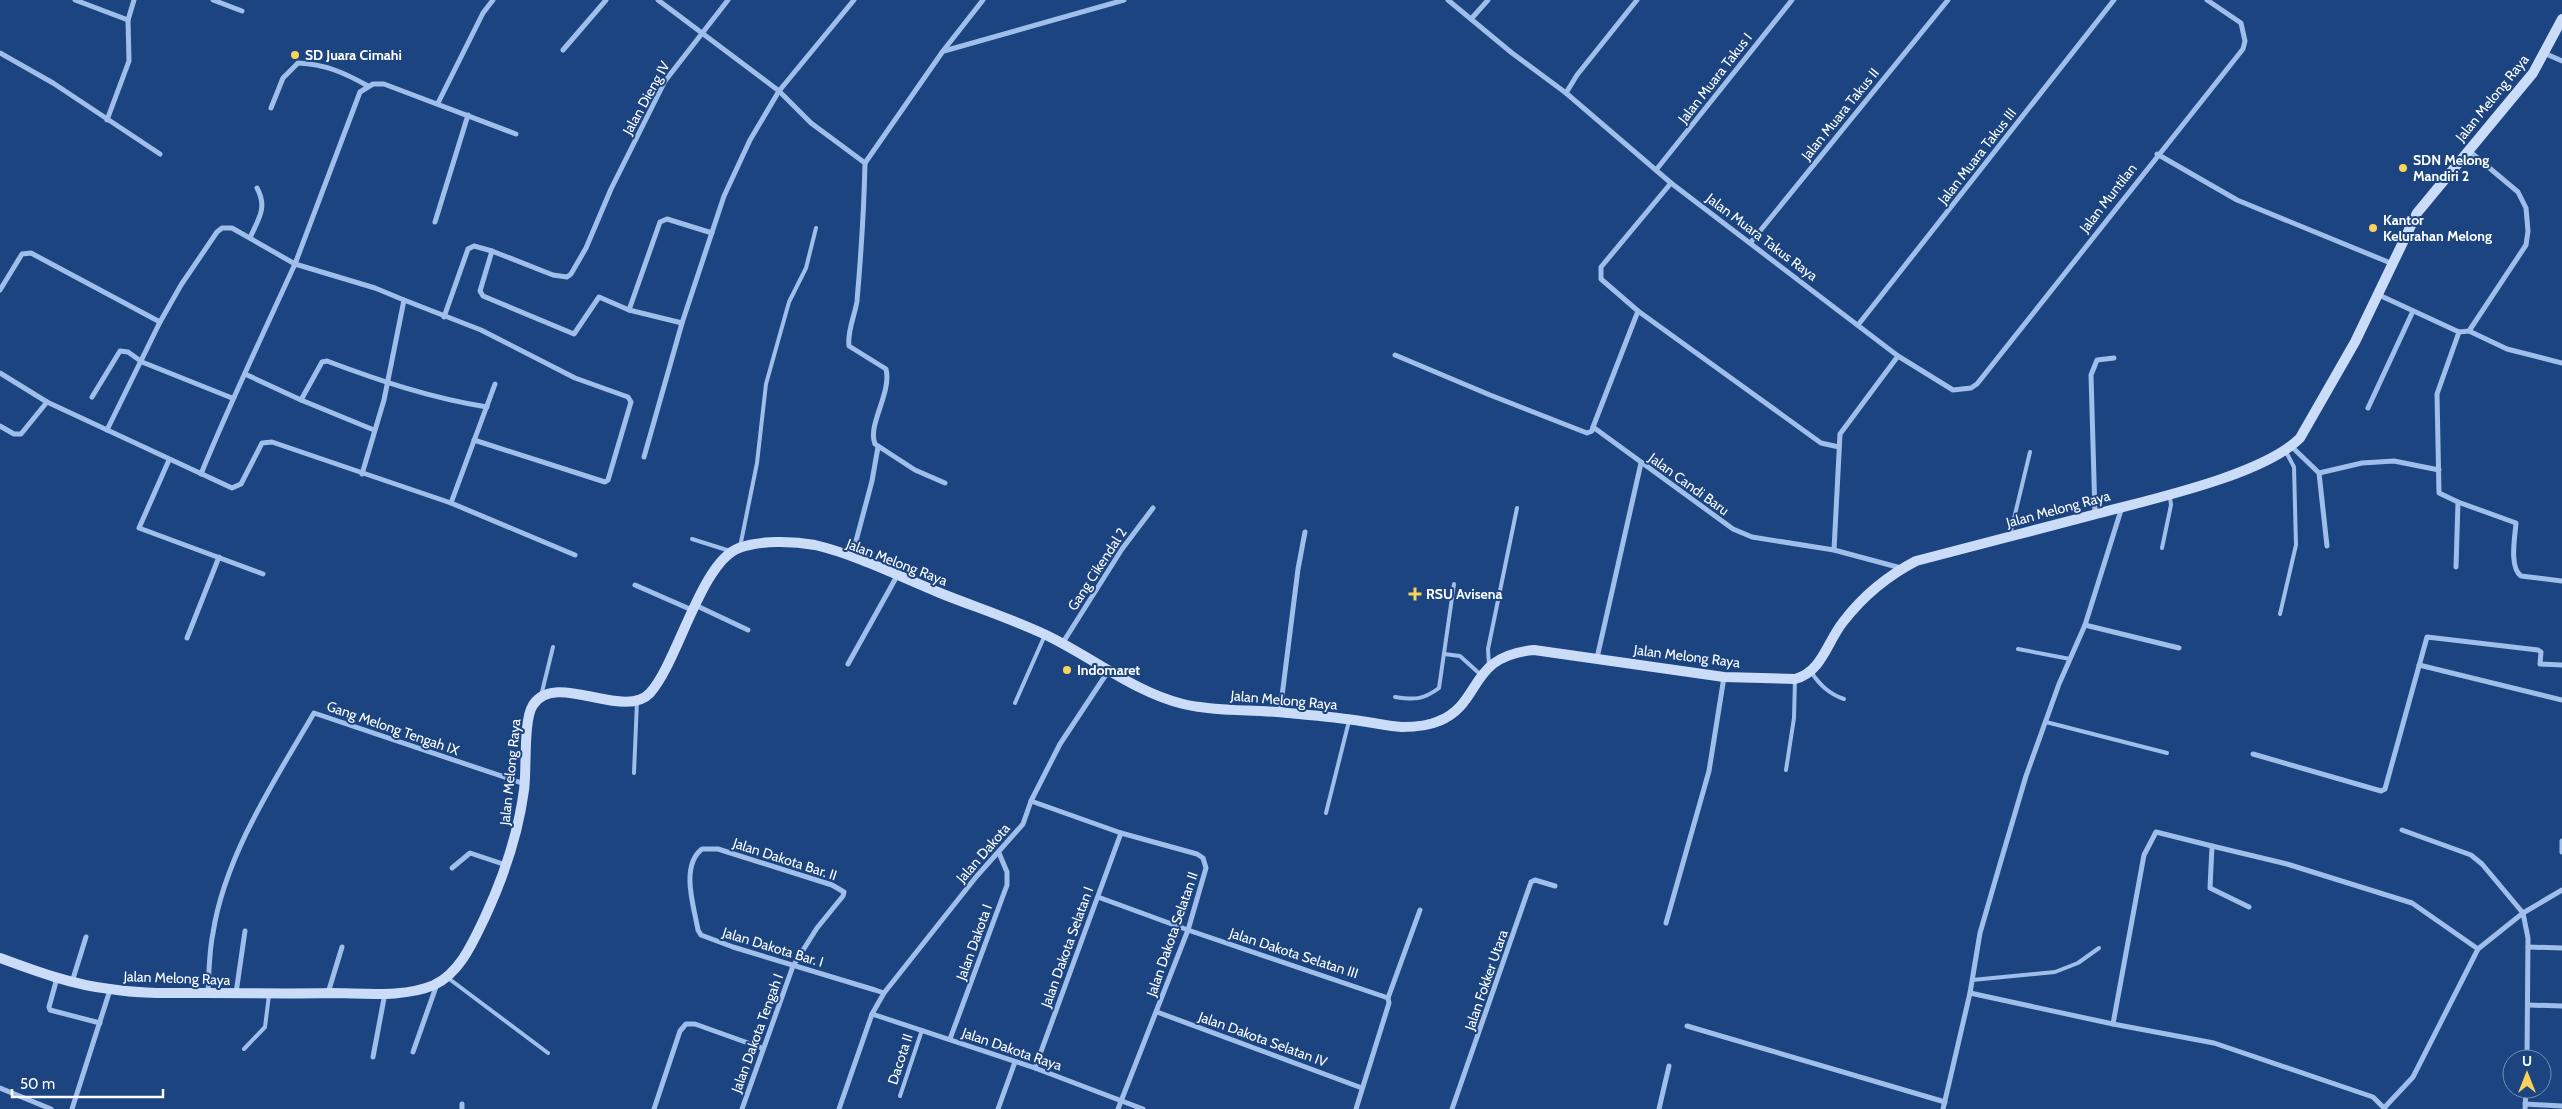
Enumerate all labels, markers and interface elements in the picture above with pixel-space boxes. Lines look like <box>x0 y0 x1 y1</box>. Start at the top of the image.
street label: Jalan Muara Takus I <box>1673 29 1756 128</box>
place label: SD Juara Cimahi <box>305 46 402 64</box>
marker: SD Juara Cimahi <box>289 49 301 61</box>
street label: Jalan Melong Raya <box>2451 51 2533 146</box>
street label: Jalan Dieng IV <box>618 58 674 139</box>
street label: Jalan Muara Takus II <box>1797 64 1883 165</box>
street label: Jalan Muara Takus III <box>1933 104 2020 209</box>
place label: SDN Melong Mandiri 2 <box>2413 151 2489 185</box>
street label: Jalan Muntilan <box>2075 160 2141 237</box>
marker: SDN Melong Mandiri 2 <box>2397 162 2409 174</box>
street label: Jalan Muara Takus Raya <box>1702 189 1822 285</box>
place label: Kantor Kelurahan Melong <box>2383 211 2492 245</box>
marker: Kantor Kelurahan Melong <box>2367 222 2379 234</box>
street label: Jalan Candi Baru <box>1644 448 1733 519</box>
street label: Jalan Melong Raya <box>2003 486 2112 532</box>
street label: Gang Cikendal 2 <box>1063 524 1131 614</box>
street label: Jalan Melong Raya <box>843 534 950 590</box>
place label: RSU Avisena <box>1426 585 1503 603</box>
marker: RSU Avisena <box>1408 587 1422 601</box>
street label: Jalan Melong Raya <box>1632 640 1741 671</box>
place label: Indomaret <box>1077 661 1140 679</box>
marker: Indomaret <box>1061 664 1073 676</box>
street label: Jalan Melong Raya <box>1229 686 1338 714</box>
street label: Gang Melong Tengah IX <box>324 697 462 759</box>
street label: Jalan Melong Raya <box>495 718 525 827</box>
street label: Jalan Dakota <box>952 819 1014 887</box>
street label: Jalan Dakota Bar. II <box>730 833 839 884</box>
street label: Jalan Dakota Selatan II <box>1142 869 1202 1000</box>
street label: Jalan Dakota Selatan I <box>1036 884 1097 1011</box>
street label: Jalan Dakota I <box>952 901 996 983</box>
street label: Jalan Dakota Bar. I <box>719 923 826 971</box>
street label: Jalan Dakota Selatan III <box>1226 923 1361 982</box>
street label: Jalan Fokker Utara <box>1460 927 1512 1034</box>
street label: Jalan Melong Raya <box>122 967 231 989</box>
street label: Jalan Dakota Tengah I <box>727 971 787 1096</box>
street label: Jalan Dakota Selatan IV <box>1195 1007 1330 1071</box>
street label: Jalan Dakota Raya <box>959 1023 1065 1075</box>
street label: Dacota II <box>883 1031 917 1087</box>
north arrow <box>2502 1049 2552 1099</box>
text: U <box>2522 1052 2532 1070</box>
scale bar <box>12 1066 164 1098</box>
text: 50 m <box>20 1075 55 1093</box>

